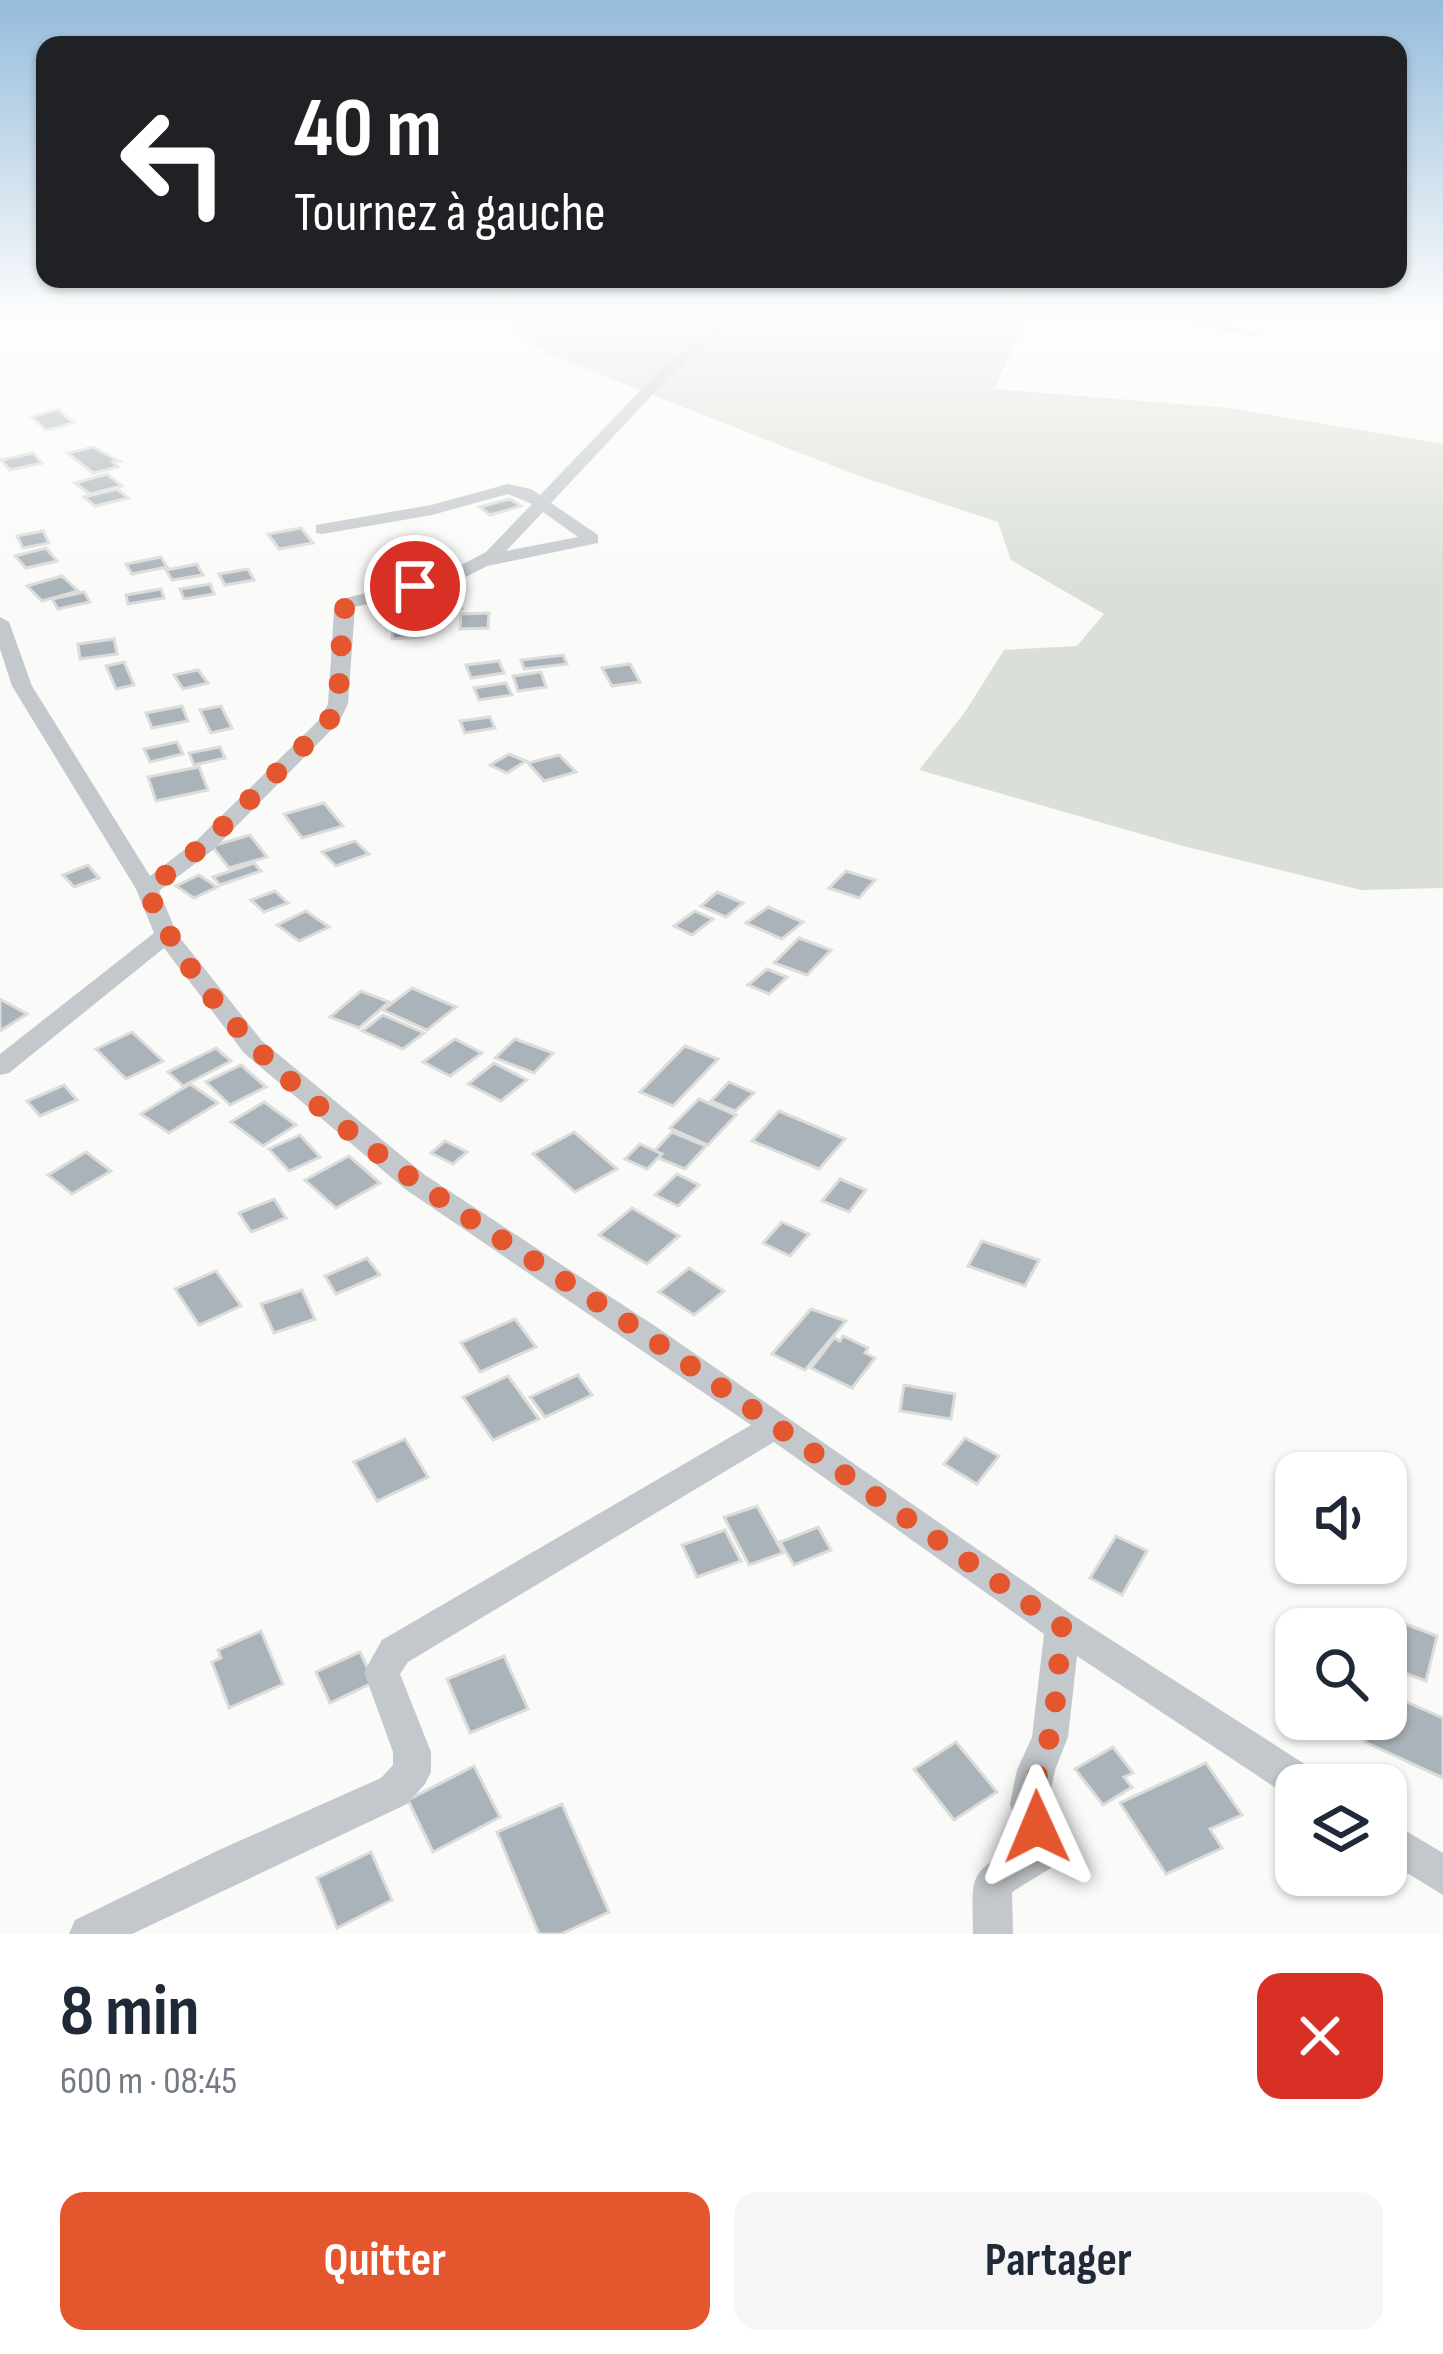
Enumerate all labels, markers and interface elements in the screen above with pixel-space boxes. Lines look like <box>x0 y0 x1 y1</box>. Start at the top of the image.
text: 40 m <box>294 79 442 180</box>
icon: left <box>96 84 252 240</box>
text: Tournez à gauche <box>294 181 606 246</box>
pin <box>364 535 466 637</box>
icon: arrive <box>382 553 448 619</box>
map controls <box>1275 1452 1407 1896</box>
button: sound <box>1275 1452 1407 1584</box>
button: search <box>1275 1608 1407 1740</box>
position arrow <box>974 1764 1100 1890</box>
button: layers <box>1275 1764 1407 1896</box>
text: 8 min <box>60 1969 200 2056</box>
button: close <box>1257 1973 1383 2099</box>
text: 600 m · 08:45 <box>60 2058 237 2105</box>
button: Quitter <box>60 2192 710 2330</box>
button: Partager <box>734 2192 1383 2330</box>

